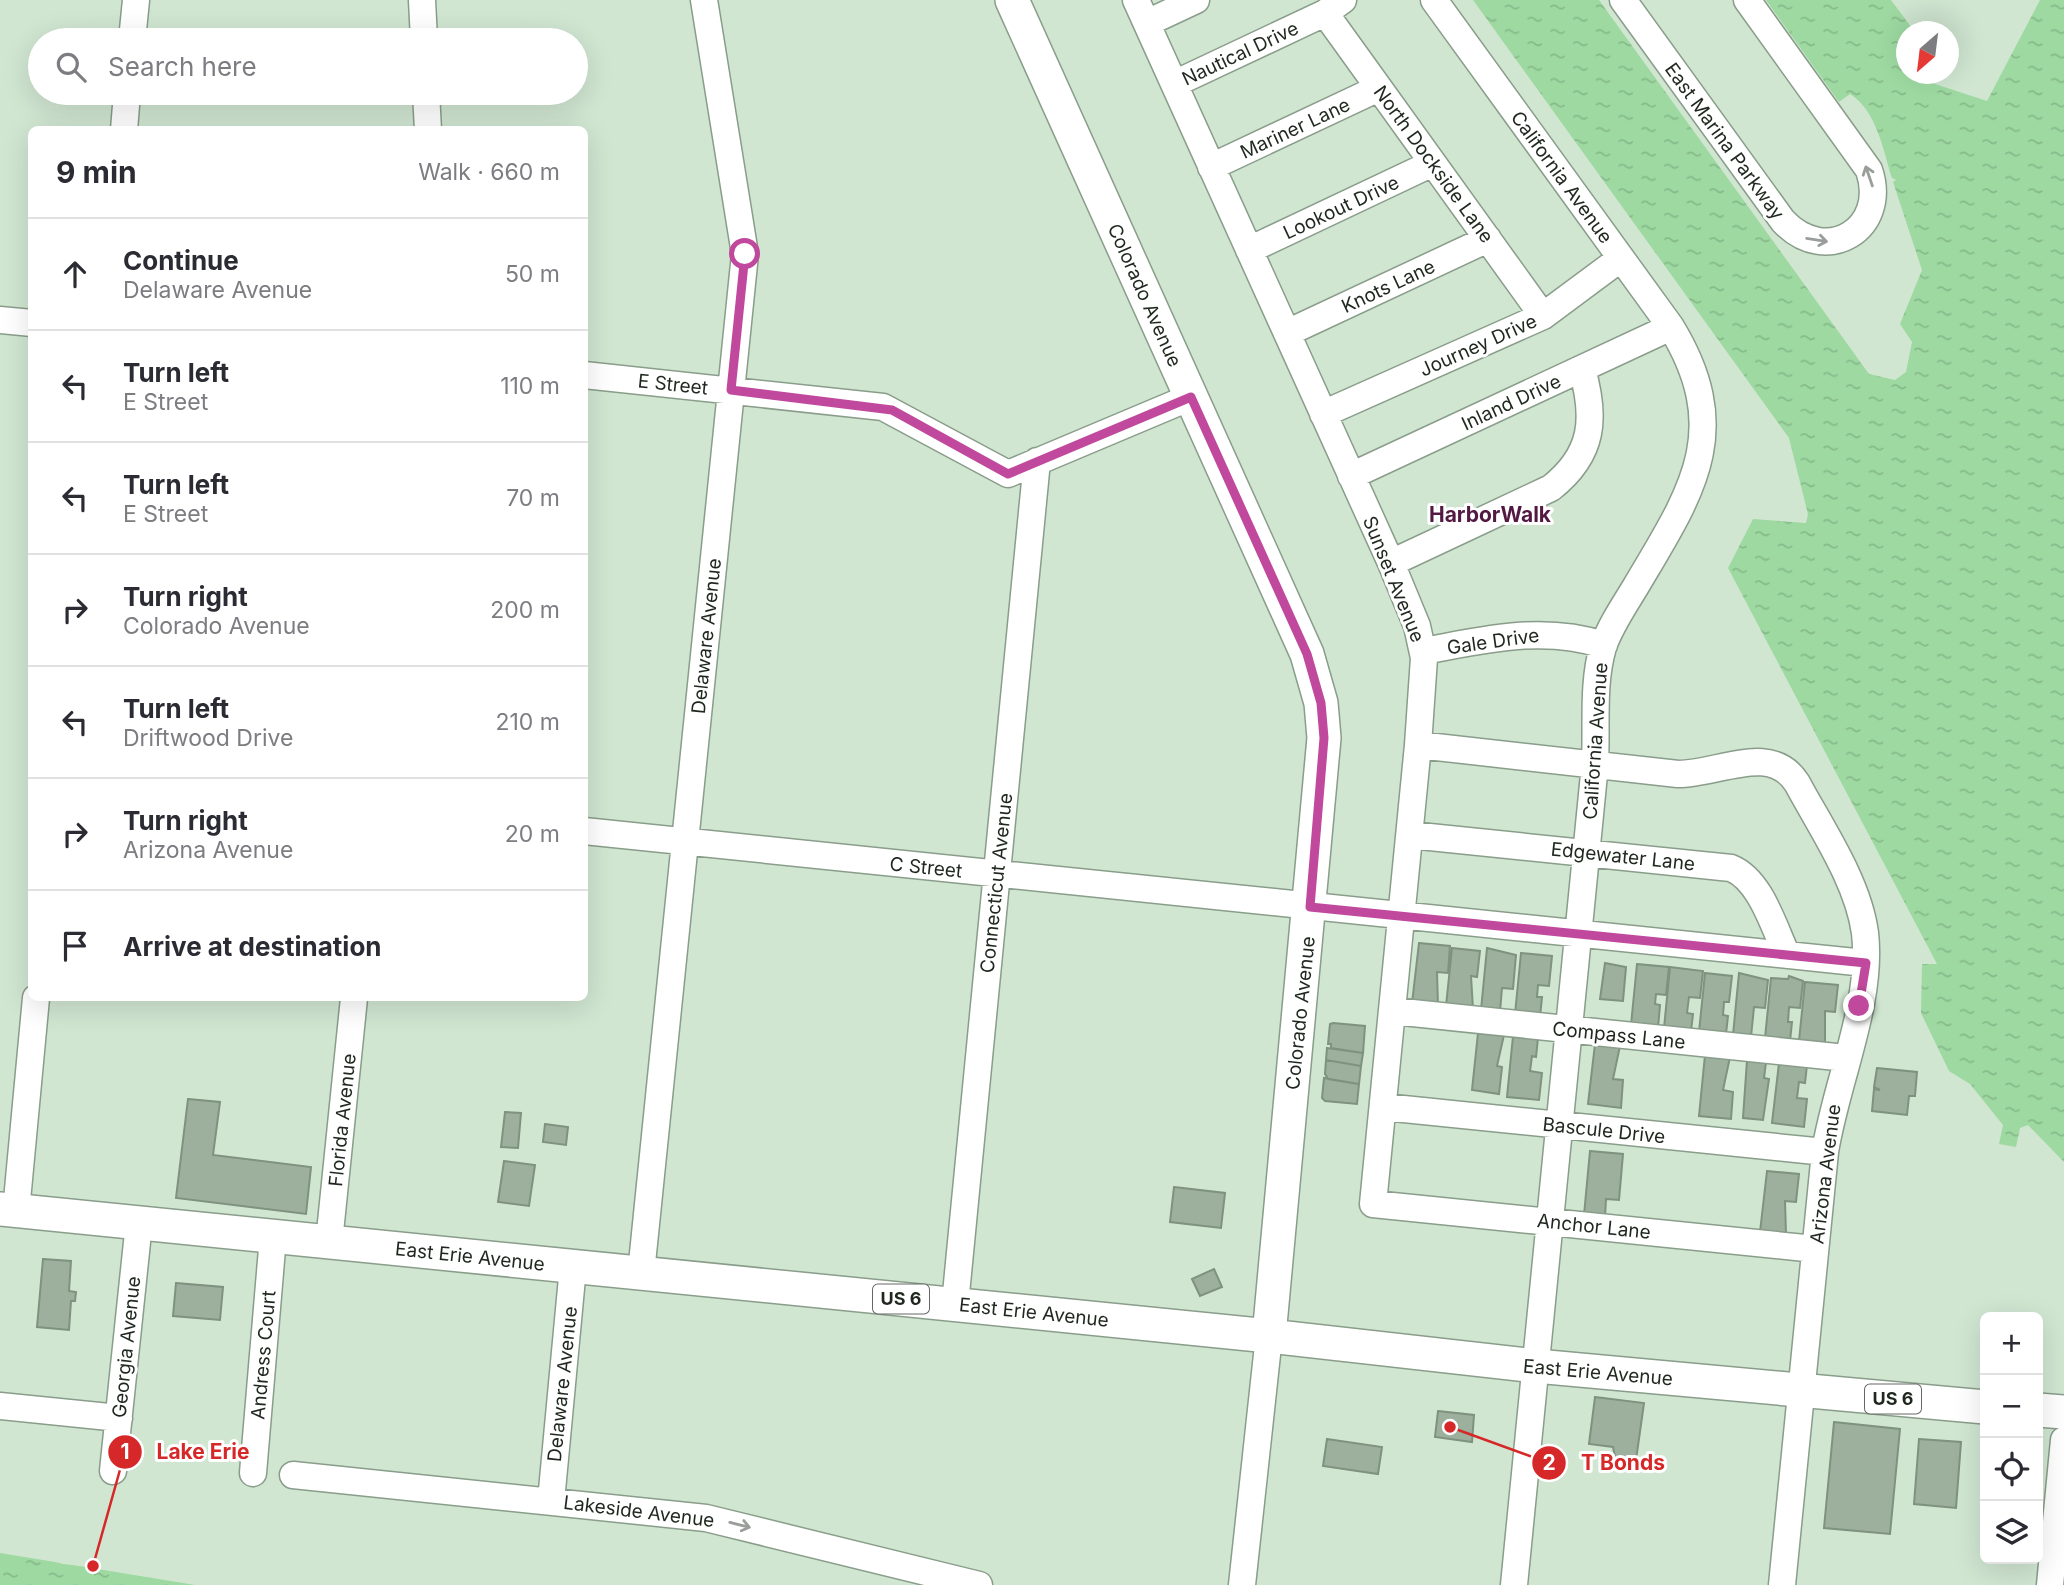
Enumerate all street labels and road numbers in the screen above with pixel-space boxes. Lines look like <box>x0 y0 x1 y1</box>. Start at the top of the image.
street label: Nautical Drive <box>1178 16 1302 90</box>
street label: East Marina Parkway <box>1660 58 1789 224</box>
street label: North Dockside Lane <box>1369 81 1498 247</box>
street label: Mariner Lane <box>1237 93 1354 164</box>
street label: California Avenue <box>1506 107 1617 248</box>
street label: Lookout Drive <box>1280 171 1403 244</box>
street label: Colorado Avenue <box>1103 220 1186 370</box>
street label: Knots Lane <box>1338 255 1439 318</box>
street label: Journey Drive <box>1416 309 1540 382</box>
street label: E Street <box>637 369 709 400</box>
street label: Inland Drive <box>1458 369 1565 435</box>
street label: Sunset Avenue <box>1358 513 1429 646</box>
street label: Delaware Avenue <box>687 557 726 715</box>
street label: Gale Drive <box>1445 624 1541 659</box>
street label: California Avenue <box>1579 662 1612 820</box>
street label: Connecticut Avenue <box>976 792 1017 974</box>
street label: Edgewater Lane <box>1550 837 1696 876</box>
street label: C Street <box>889 852 963 883</box>
street label: Colorado Avenue <box>1281 935 1320 1091</box>
street label: Compass Lane <box>1551 1017 1687 1054</box>
street label: Florida Avenue <box>324 1052 361 1188</box>
street label: Arizona Avenue <box>1806 1103 1845 1245</box>
street label: Bascule Drive <box>1541 1113 1667 1148</box>
street label: Anchor Lane <box>1536 1209 1652 1244</box>
street label: East Erie Avenue <box>394 1237 546 1276</box>
street label: Georgia Avenue <box>108 1275 145 1419</box>
road number: US 6 <box>873 1284 929 1314</box>
street label: Andress Court <box>246 1290 281 1421</box>
street label: East Erie Avenue <box>958 1293 1110 1332</box>
street label: Delaware Avenue <box>543 1305 582 1463</box>
street label: East Erie Avenue <box>1522 1354 1674 1391</box>
road number: US 6 <box>1865 1384 1921 1414</box>
street label: Lakeside Avenue <box>562 1491 716 1532</box>

